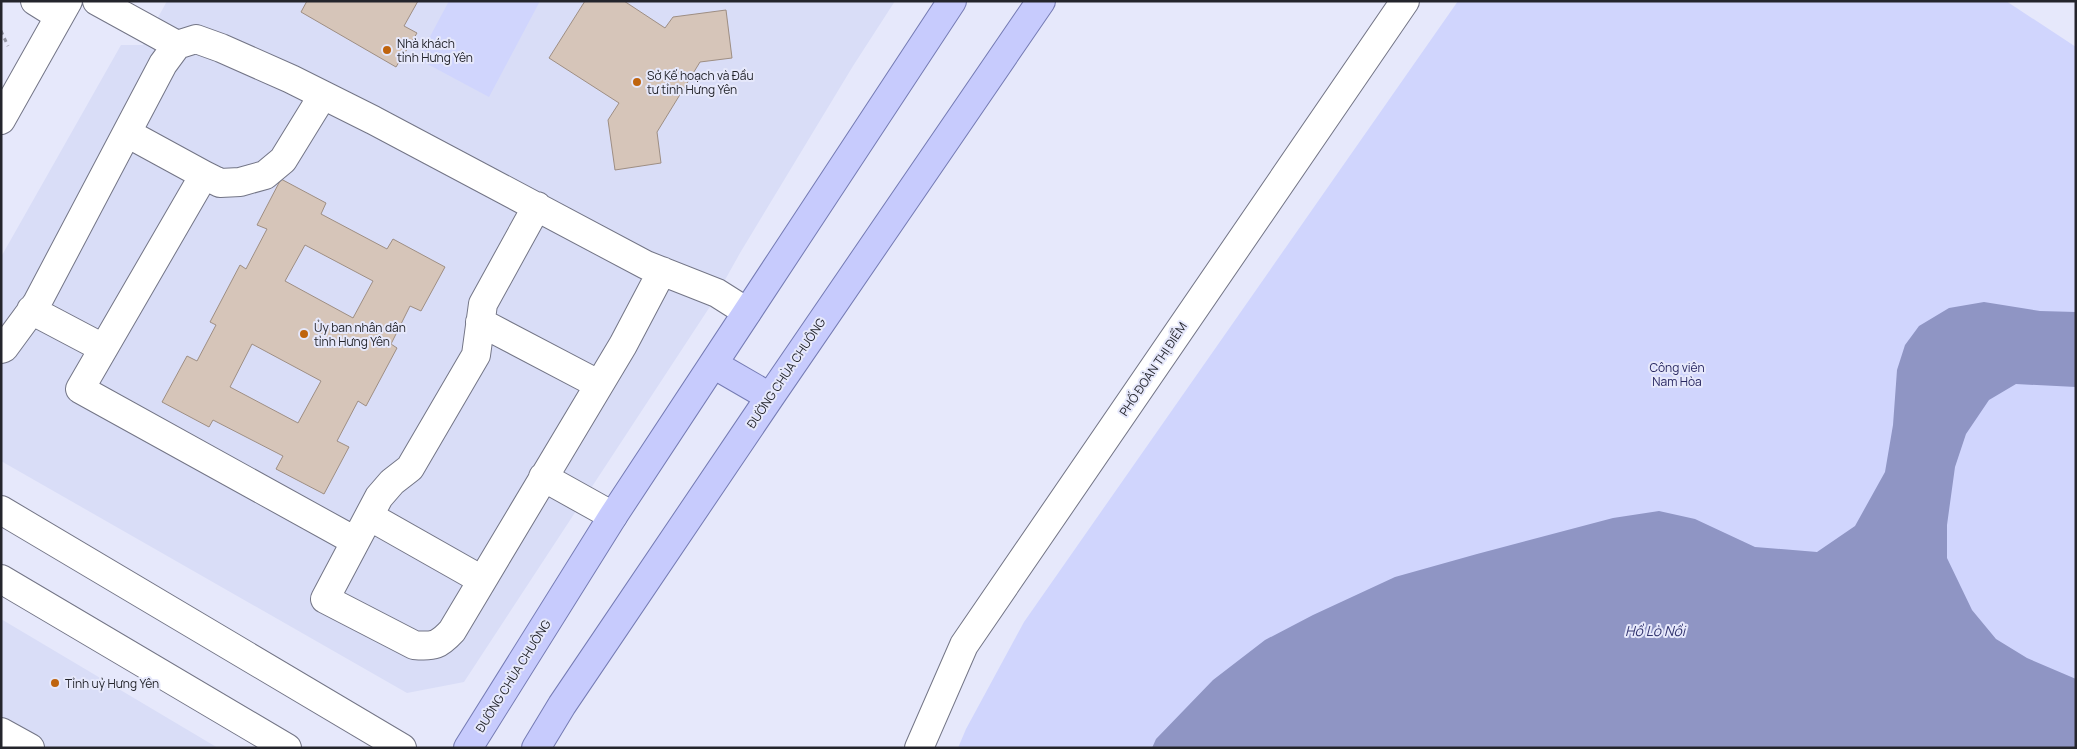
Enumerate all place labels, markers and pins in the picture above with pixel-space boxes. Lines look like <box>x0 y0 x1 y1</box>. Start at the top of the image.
place label: Nhà khách tỉnh Hưng Yên <box>397 35 473 66</box>
marker: Nhà khách tỉnh Hưng Yên <box>381 44 393 56</box>
place label: Sở Kế hoạch và Đầu tư tỉnh Hưng Yên <box>647 67 754 98</box>
marker: Sở Kế hoạch và Đầu tư tỉnh Hưng Yên <box>631 76 643 88</box>
place label: Ủy ban nhân dân tỉnh Hưng Yên <box>314 319 406 350</box>
marker: Ủy ban nhân dân tỉnh Hưng Yên <box>298 328 310 340</box>
place label: Tỉnh uỷ Hưng Yên <box>65 675 159 692</box>
marker: Tỉnh uỷ Hưng Yên <box>49 677 61 689</box>

